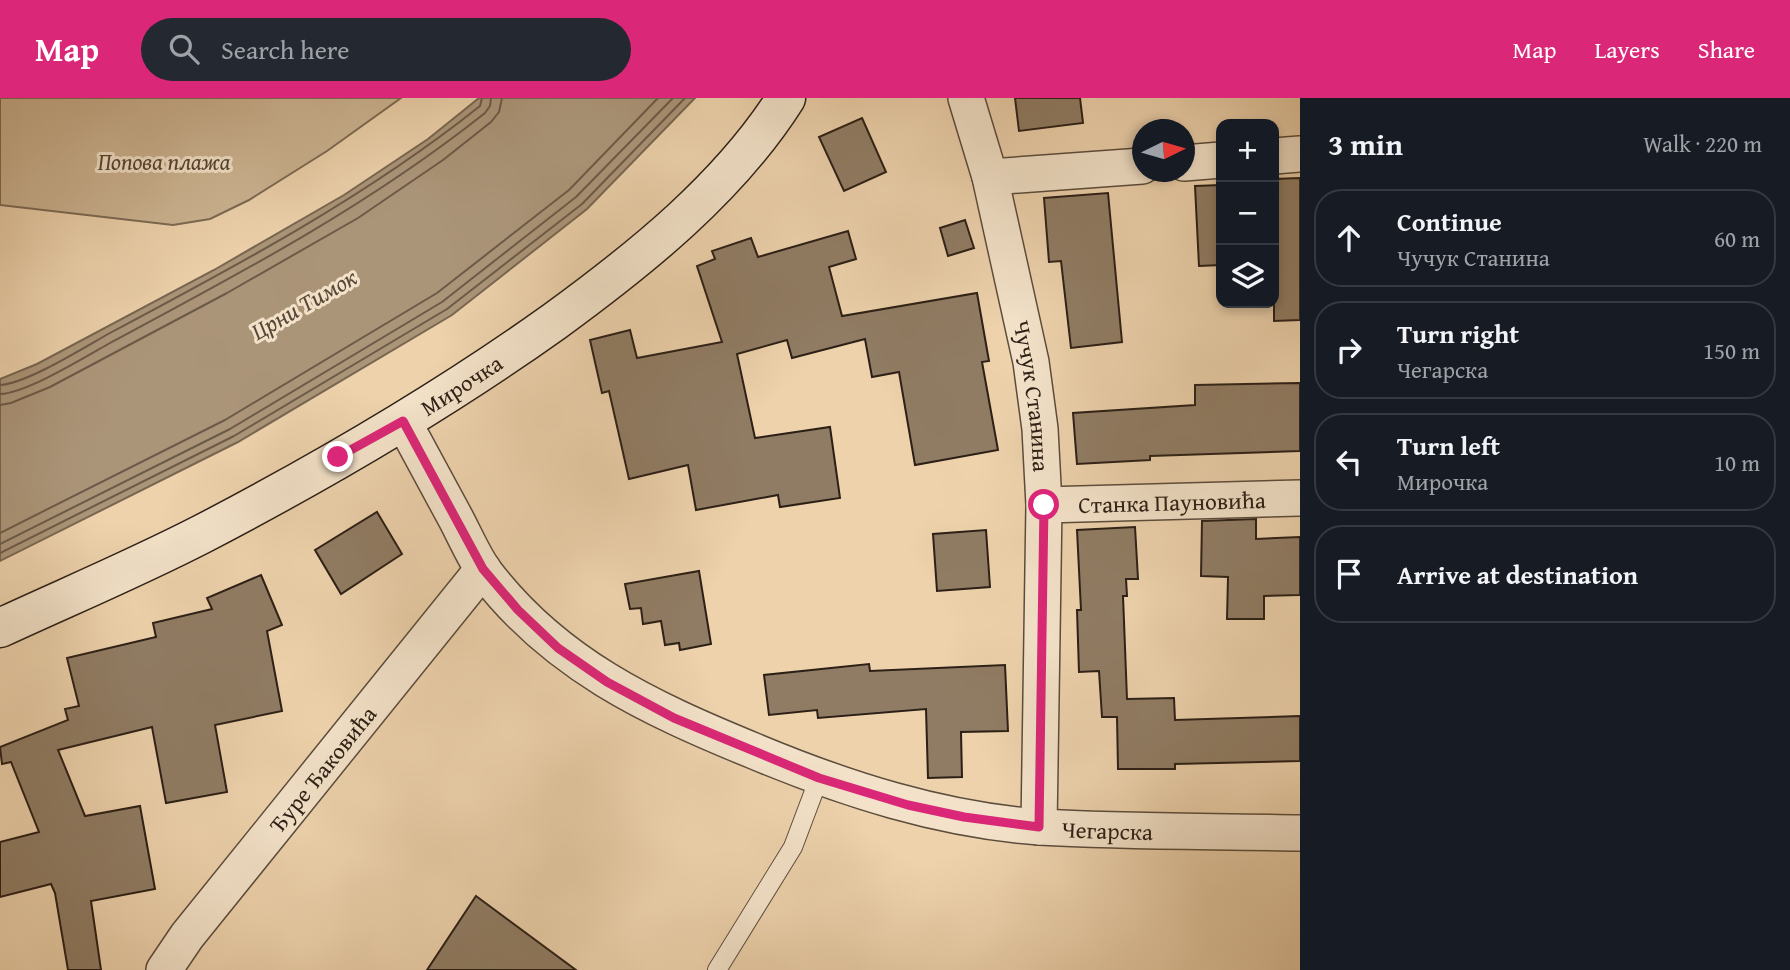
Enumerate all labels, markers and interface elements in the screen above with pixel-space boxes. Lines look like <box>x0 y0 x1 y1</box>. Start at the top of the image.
search box <box>141 18 631 81</box>
text: Map <box>35 25 99 73</box>
icon: search <box>165 30 203 68</box>
text: Search here <box>221 30 349 69</box>
text: Map <box>1513 32 1556 67</box>
text: Layers <box>1594 32 1660 67</box>
text: Share <box>1698 32 1755 67</box>
north arrow <box>1132 119 1195 182</box>
map controls <box>1216 119 1279 308</box>
button: + <box>1216 119 1279 182</box>
text: 3 min <box>1328 122 1403 166</box>
text: Walk · 220 m <box>1643 127 1762 160</box>
park label: Попова плажа <box>98 145 231 178</box>
button: − <box>1216 182 1279 245</box>
text: Continue <box>1397 202 1502 241</box>
icon: ahead <box>1330 219 1368 257</box>
text: 60 m <box>1714 222 1760 255</box>
text: Чучук Станина <box>1397 241 1550 274</box>
button: layers <box>1216 245 1279 308</box>
water label: Црни Тимок <box>244 259 364 349</box>
text: Turn right <box>1397 314 1519 353</box>
street label: Чучук Станина <box>1006 317 1059 473</box>
icon: right <box>1330 331 1368 369</box>
text: 150 m <box>1703 334 1760 367</box>
street label: Мирочка <box>414 346 508 423</box>
text: Чегарска <box>1397 353 1488 386</box>
text: Turn left <box>1397 426 1500 465</box>
route end <box>322 441 353 472</box>
icon: left <box>1330 443 1368 481</box>
text: 10 m <box>1714 446 1760 479</box>
text: Мирочка <box>1397 465 1488 498</box>
street label: Станка Пауновића <box>1078 482 1266 521</box>
route start <box>1028 489 1059 520</box>
icon: arrive <box>1330 555 1368 593</box>
text: Arrive at destination <box>1397 555 1638 594</box>
street label: Ђуре Ђаковића <box>261 698 383 839</box>
street label: Чегарска <box>1061 812 1153 847</box>

